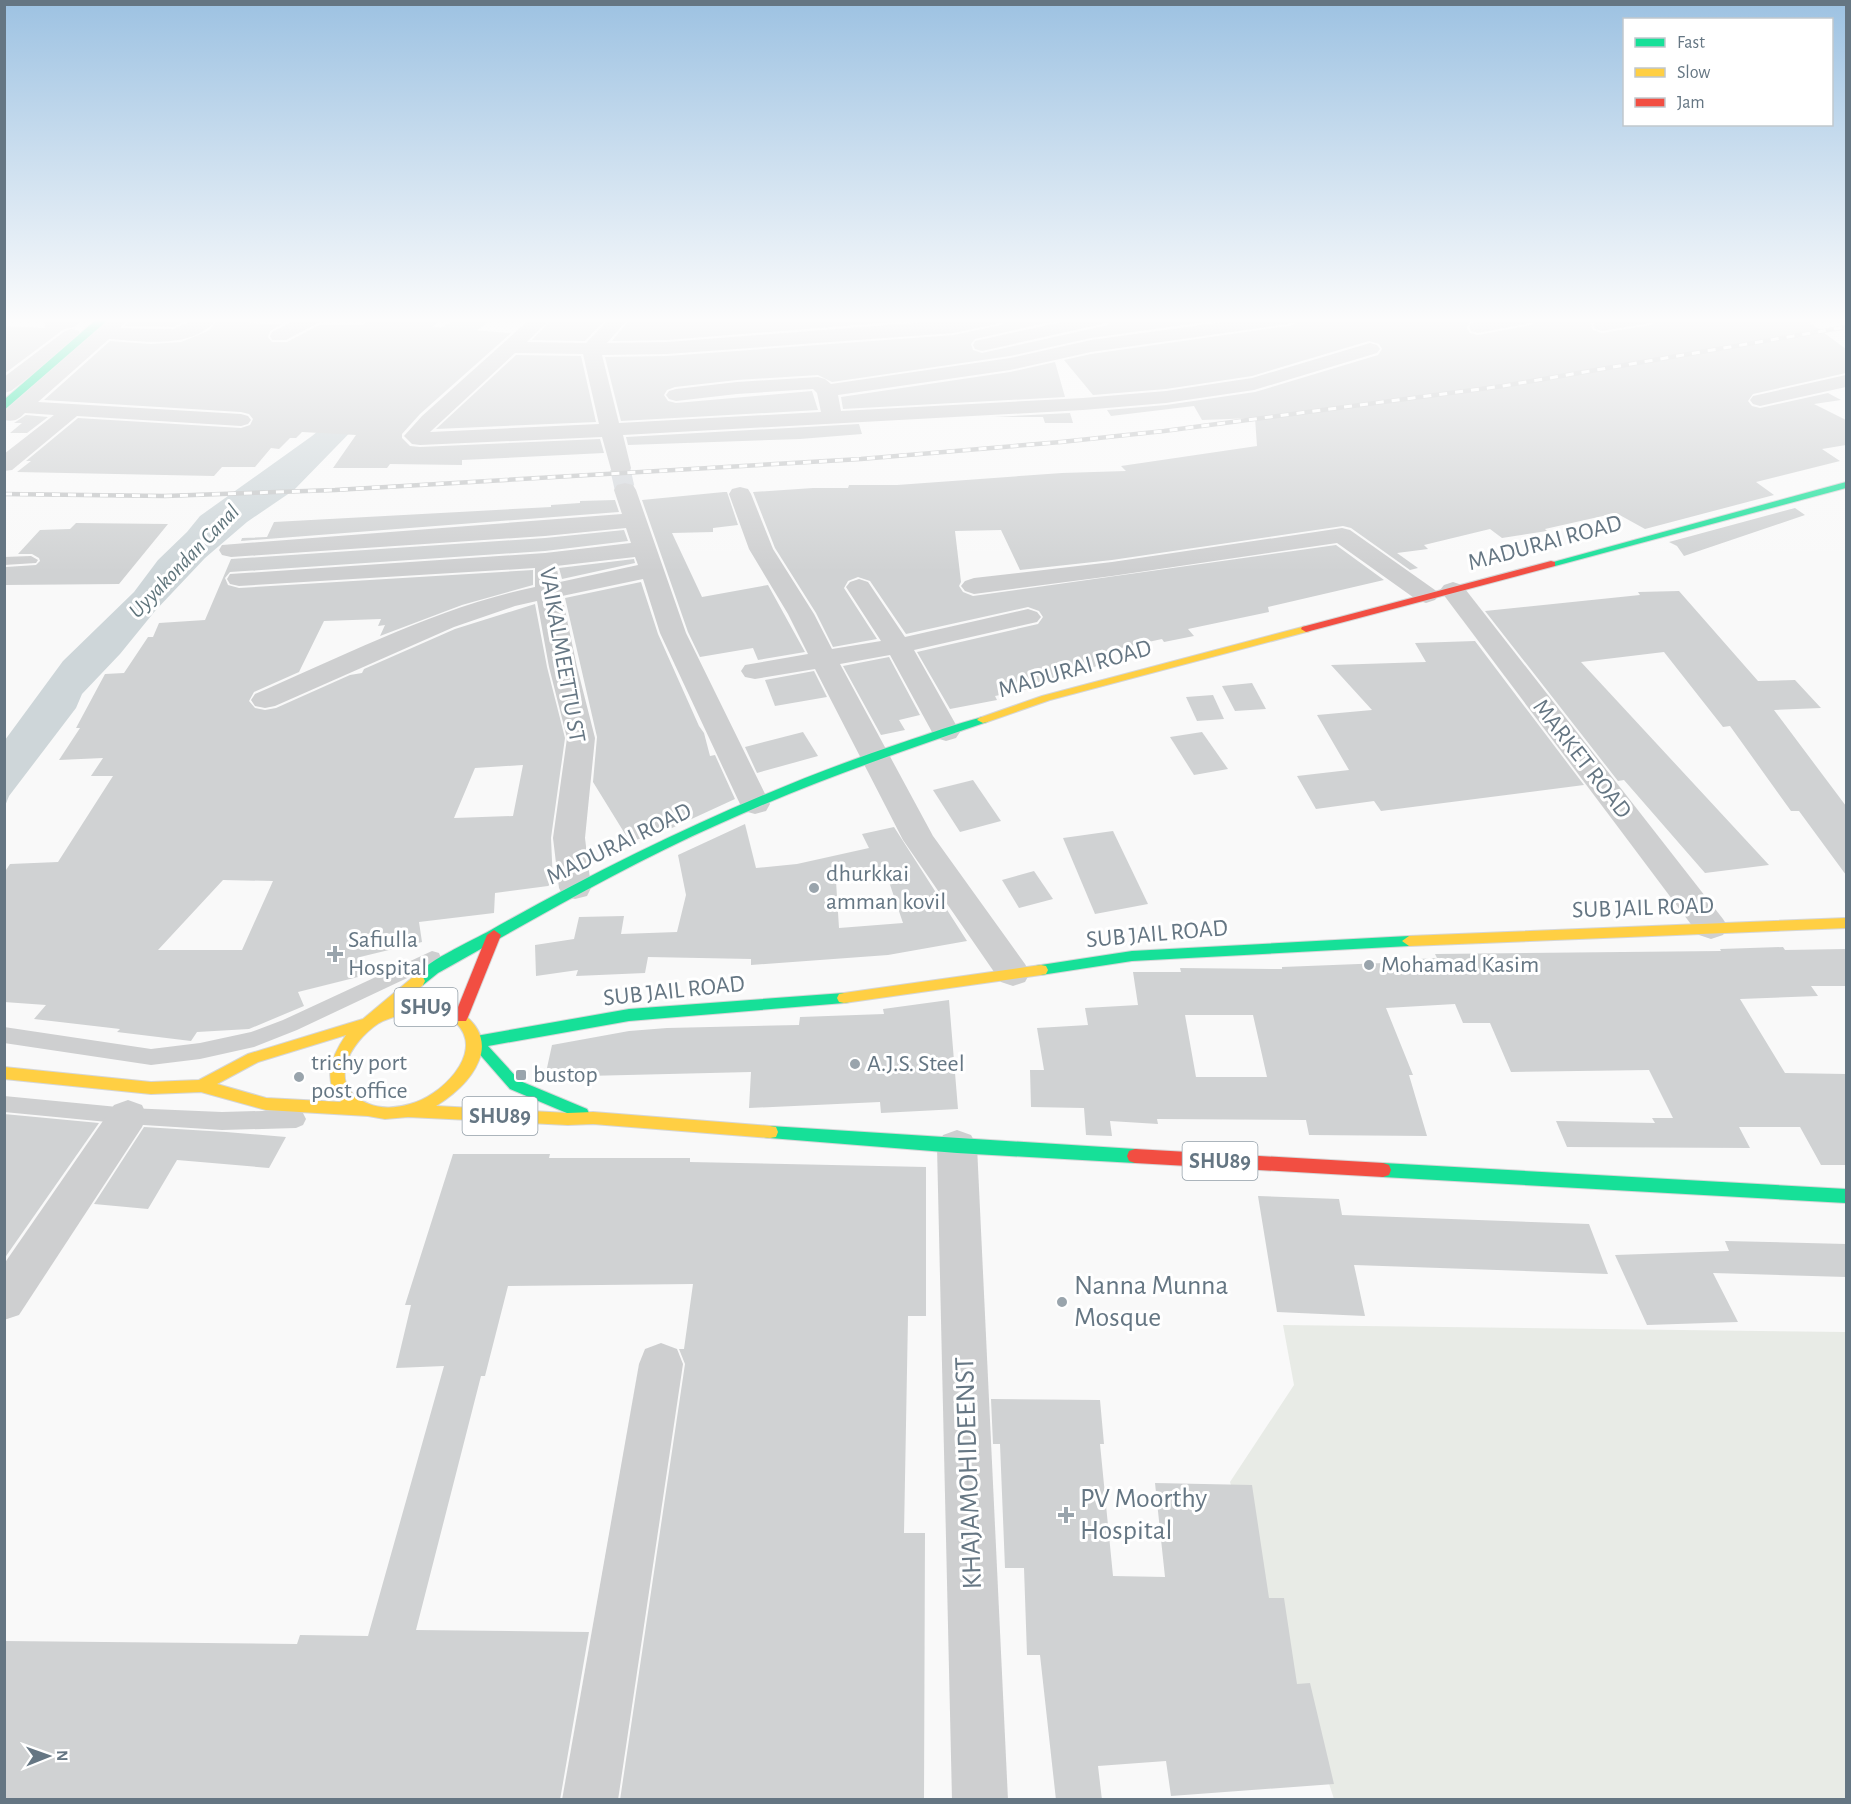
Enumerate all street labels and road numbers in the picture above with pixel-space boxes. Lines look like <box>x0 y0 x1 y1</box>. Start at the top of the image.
street label: MADURAI ROAD <box>1465 511 1625 575</box>
street label: VAIKALMEETTU ST <box>535 565 589 745</box>
street label: MADURAI ROAD <box>996 636 1154 702</box>
street label: MARKET ROAD <box>1528 695 1636 823</box>
street label: MADURAI ROAD <box>543 799 695 889</box>
street label: SUB JAIL ROAD <box>1571 894 1715 922</box>
street label: SUB JAIL ROAD <box>1085 916 1229 952</box>
street label: SUB JAIL ROAD <box>602 972 746 1010</box>
road number: SHU9 <box>394 988 458 1026</box>
road number: SHU89 <box>462 1097 538 1135</box>
road number: SHU89 <box>1182 1142 1258 1180</box>
street label: KHAJAMOHIDEENST <box>951 1356 987 1590</box>

